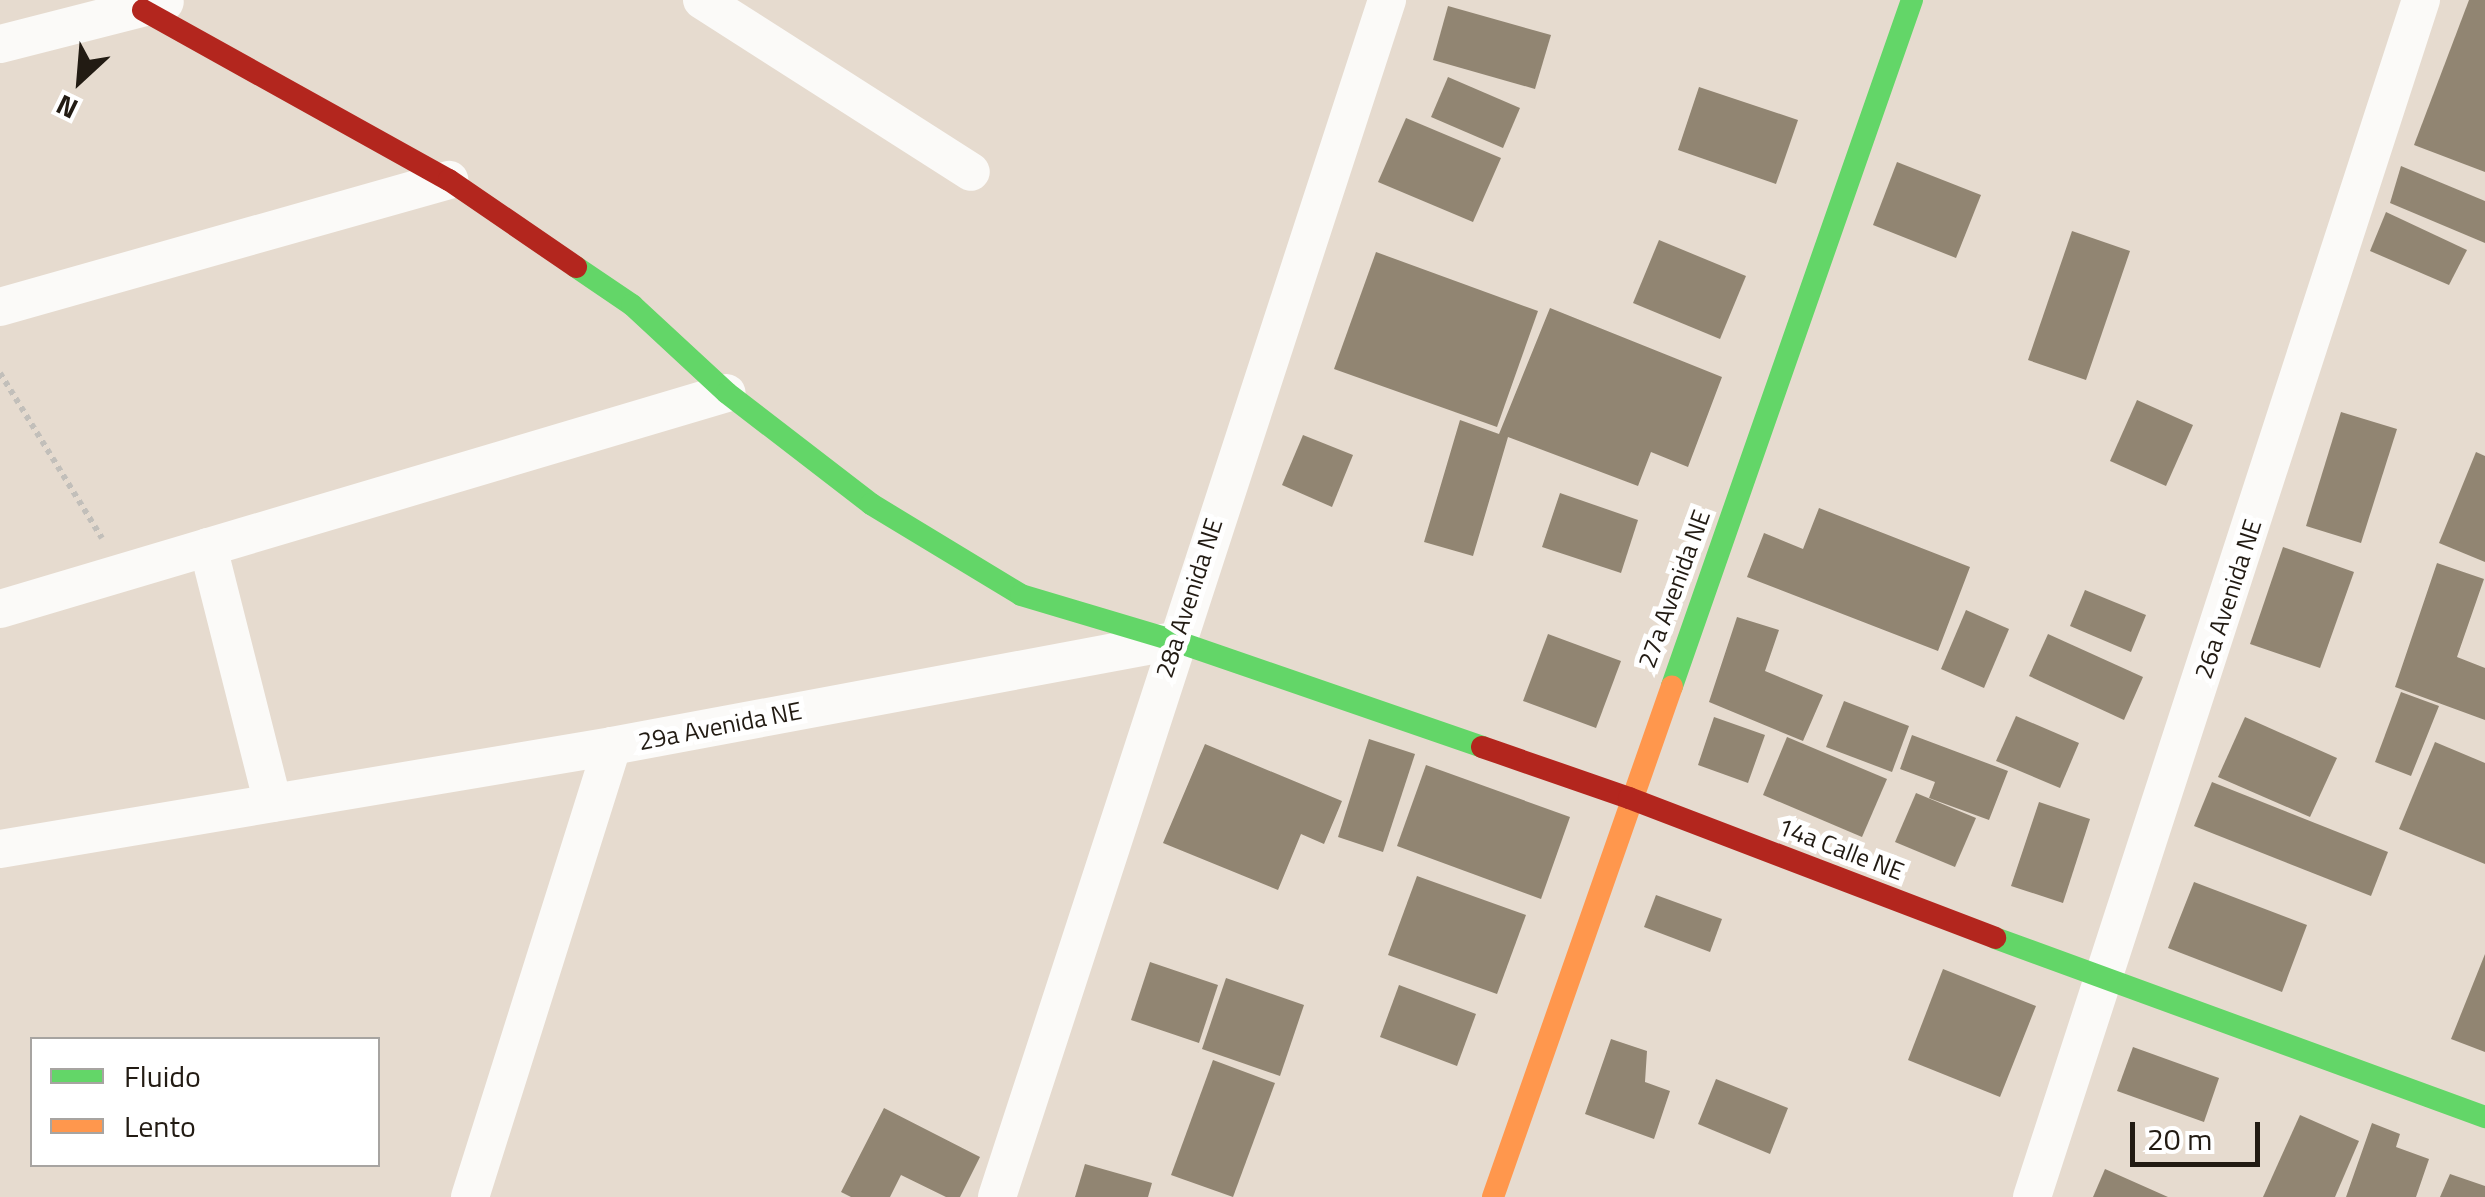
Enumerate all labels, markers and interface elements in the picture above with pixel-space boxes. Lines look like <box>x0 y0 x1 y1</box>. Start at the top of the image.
north arrow <box>30 30 130 130</box>
text: N <box>48 84 85 131</box>
street label: 27a Avenida NE <box>1632 506 1716 672</box>
street label: 28a Avenida NE <box>1149 515 1229 681</box>
street label: 26a Avenida NE <box>2188 516 2268 682</box>
street label: 29a Avenida NE <box>636 695 804 757</box>
street label: 14a Calle NE <box>1774 811 1908 887</box>
legend <box>30 1037 380 1167</box>
text: Fluido <box>124 1053 201 1099</box>
scale bar <box>2135 1102 2265 1164</box>
text: Lento <box>124 1103 196 1149</box>
text: 20 m <box>2147 1116 2212 1162</box>

